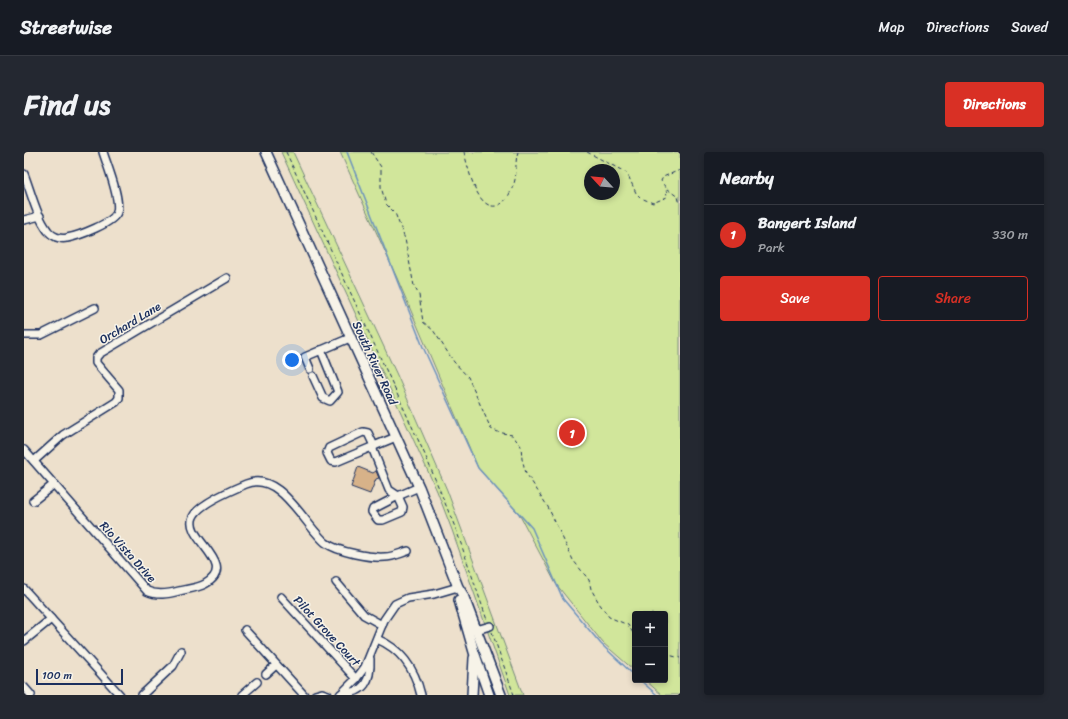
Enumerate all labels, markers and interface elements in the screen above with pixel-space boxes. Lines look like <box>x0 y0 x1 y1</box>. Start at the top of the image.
text: Streetwise <box>20 11 112 44</box>
text: Map <box>878 15 904 40</box>
text: Directions <box>926 15 989 40</box>
text: Saved <box>1011 15 1048 40</box>
text: Find us <box>24 80 111 129</box>
button: Directions <box>945 82 1044 127</box>
text: Nearby <box>720 163 774 193</box>
north arrow <box>584 164 620 200</box>
text: Bangert Island <box>758 210 856 236</box>
text: 1 <box>730 223 736 246</box>
text: 330 m <box>992 223 1028 246</box>
text: Park <box>758 236 785 259</box>
button: Save <box>720 276 870 321</box>
button: Share <box>878 276 1028 321</box>
street label: Orchard Lane <box>95 296 166 350</box>
street label: South River Road <box>346 317 404 409</box>
your location <box>282 350 302 370</box>
pin: 1 <box>559 418 585 448</box>
street label: Rio Vista Drive <box>94 516 162 588</box>
street label: Pilot Grove Court <box>288 590 367 673</box>
map controls <box>632 611 668 683</box>
button: + <box>632 611 668 647</box>
button: − <box>632 647 668 683</box>
text: 100 m <box>42 666 72 685</box>
scale bar <box>36 667 123 686</box>

